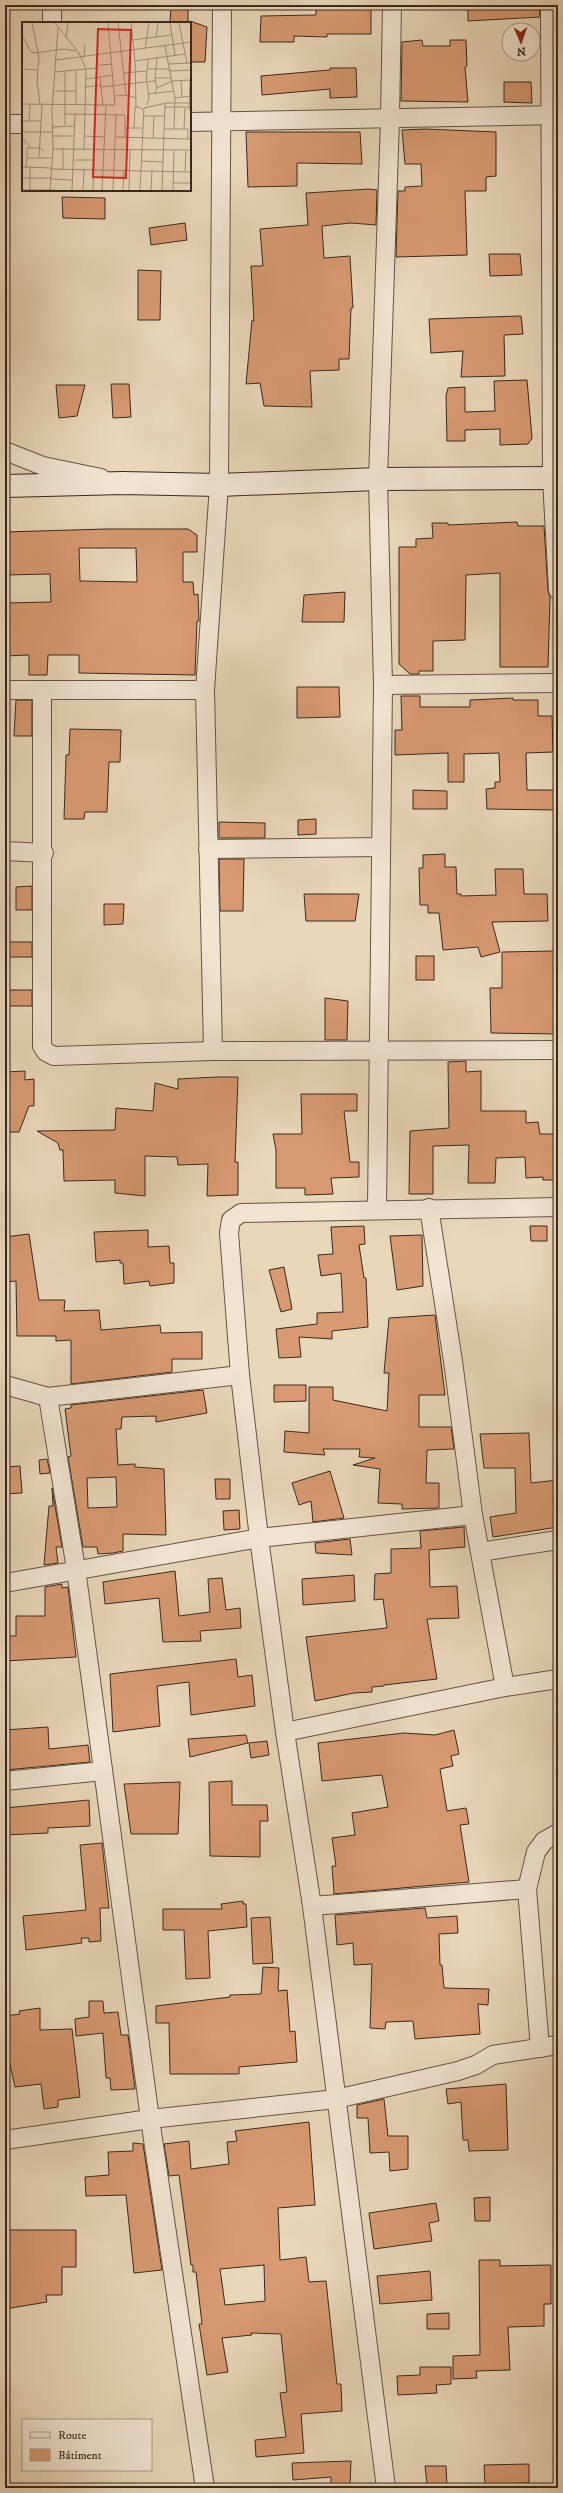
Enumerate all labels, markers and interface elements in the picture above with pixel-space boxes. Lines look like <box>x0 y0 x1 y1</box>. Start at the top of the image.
inset map <box>22 22 191 191</box>
north arrow <box>501 22 541 62</box>
text: N <box>517 44 526 58</box>
legend <box>22 2419 152 2471</box>
text: Route <box>58 2428 86 2443</box>
text: Bâtiment <box>58 2448 102 2463</box>

